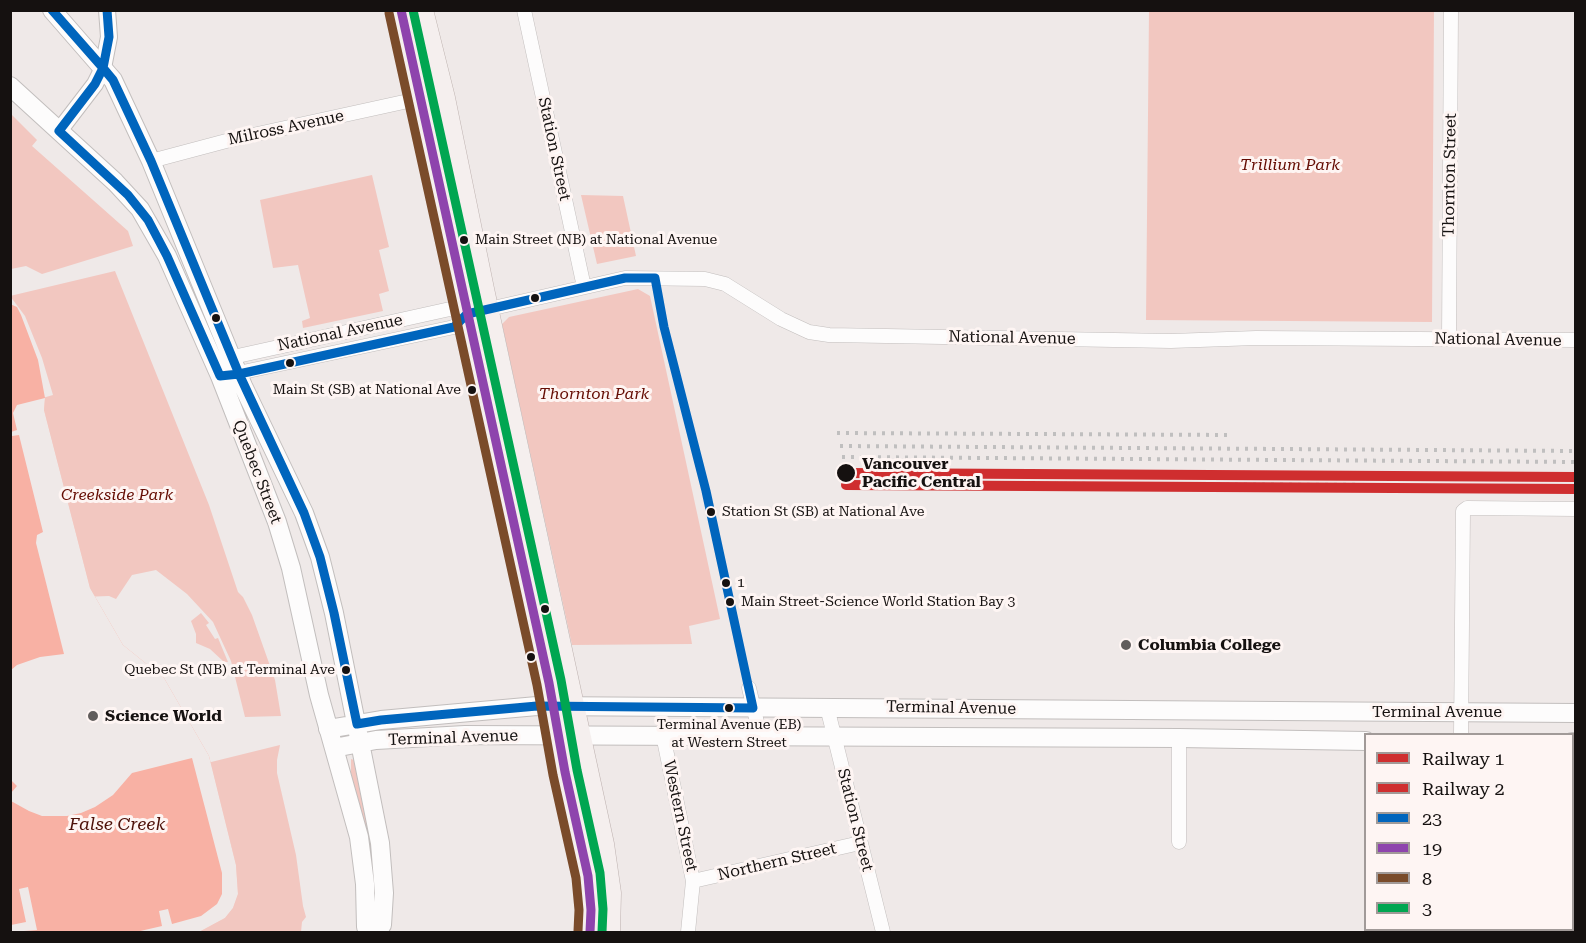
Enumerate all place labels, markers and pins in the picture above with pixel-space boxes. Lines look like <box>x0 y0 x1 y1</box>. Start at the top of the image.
place label: Main Street (NB) at National Avenue <box>475 232 717 248</box>
marker: Main Street (NB) at National Avenue <box>458 234 470 246</box>
unlabelled marker <box>529 292 541 304</box>
unlabelled marker <box>210 312 222 324</box>
unlabelled marker <box>284 357 296 369</box>
place label: Main St (SB) at National Ave <box>273 382 461 398</box>
marker: Main St (SB) at National Ave <box>466 384 478 396</box>
place label: Vancouver Pacific Central <box>862 454 981 492</box>
marker: Vancouver Pacific Central <box>835 462 857 484</box>
place label: Station St (SB) at National Ave <box>722 504 924 520</box>
marker: Station St (SB) at National Ave <box>705 506 717 518</box>
place label: 1 <box>737 575 745 591</box>
marker: 1 <box>720 577 732 589</box>
place label: Main Street-Science World Station Bay 3 <box>741 594 1015 610</box>
marker: Main Street-Science World Station Bay 3 <box>724 596 736 608</box>
unlabelled marker <box>539 603 551 615</box>
place label: Columbia College <box>1138 635 1281 655</box>
marker: Columbia College <box>1119 638 1133 652</box>
unlabelled marker <box>525 651 537 663</box>
place label: Quebec St (NB) at Terminal Ave <box>124 662 335 678</box>
marker: Quebec St (NB) at Terminal Ave <box>340 664 352 676</box>
marker: Terminal Avenue (EB) at Western Street <box>723 702 735 714</box>
place label: Science World <box>105 706 222 726</box>
marker: Science World <box>86 709 100 723</box>
place label: Terminal Avenue (EB) at Western Street <box>657 717 801 750</box>

